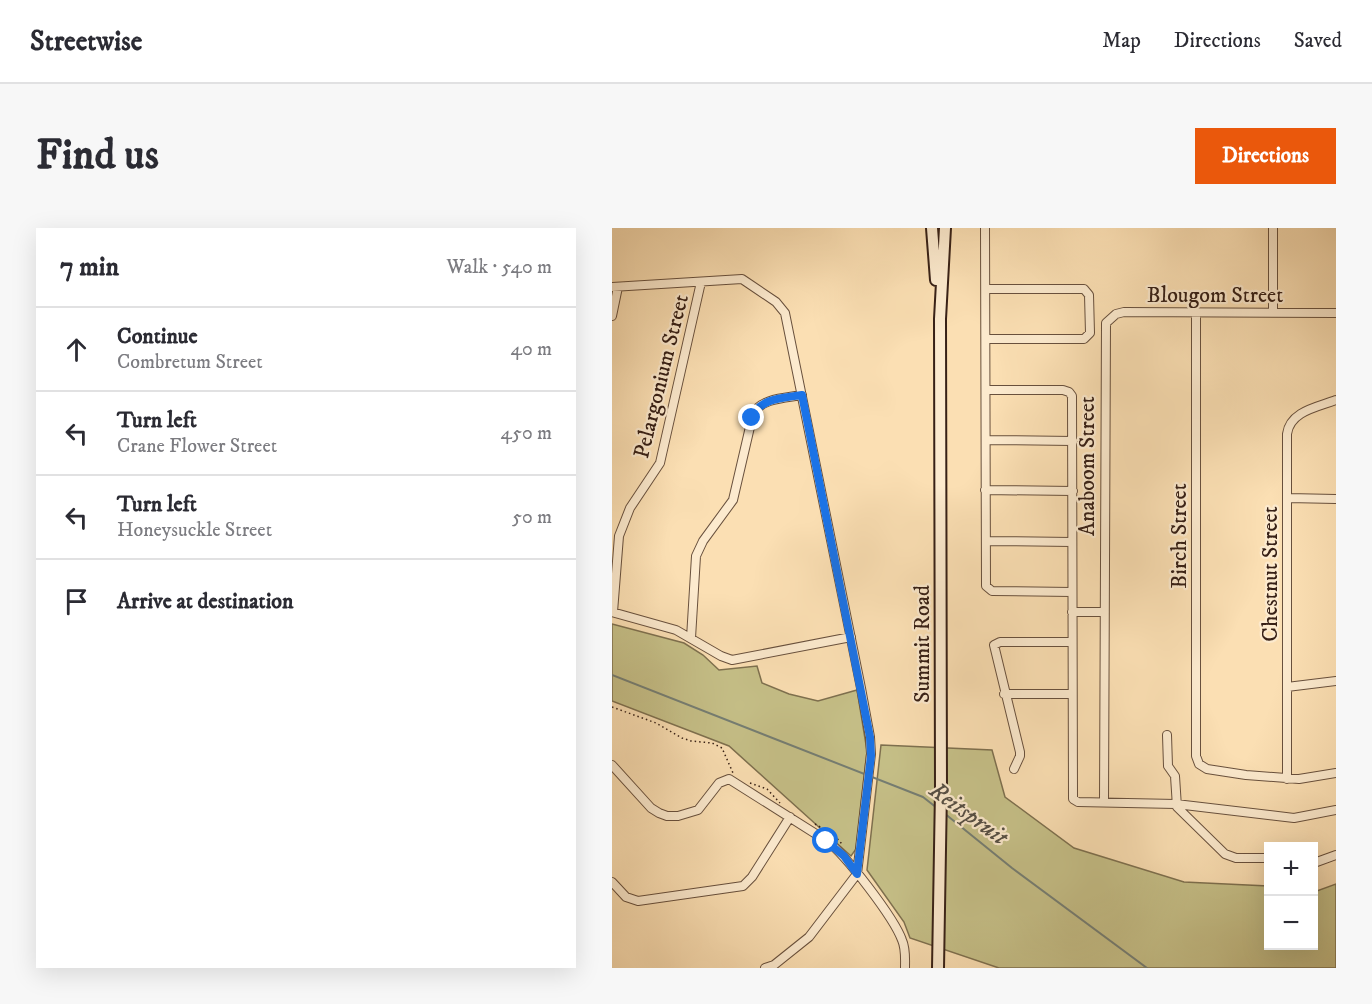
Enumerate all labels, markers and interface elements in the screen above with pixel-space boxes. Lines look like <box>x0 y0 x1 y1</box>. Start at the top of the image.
text: Streetwise <box>30 24 142 59</box>
text: Map <box>1102 28 1141 54</box>
text: Directions <box>1174 28 1261 54</box>
text: Saved <box>1294 28 1342 54</box>
button: Directions <box>1195 128 1336 184</box>
text: Find us <box>36 130 159 182</box>
text: 7 min <box>60 251 119 284</box>
text: Walk · 540 m <box>447 255 552 280</box>
street label: Blougom Street <box>1147 282 1283 309</box>
street label: Pelargonium Street <box>628 292 695 461</box>
text: Continue <box>117 323 198 350</box>
icon: ahead <box>60 333 93 366</box>
text: 40 m <box>510 337 552 362</box>
text: Combretum Street <box>117 350 263 375</box>
street label: Anaboom Street <box>1074 396 1101 536</box>
route end <box>738 404 764 430</box>
text: Turn left <box>117 407 197 434</box>
icon: left <box>60 417 93 450</box>
text: 450 m <box>501 421 552 446</box>
text: Crane Flower Street <box>117 434 277 459</box>
street label: Birch Street <box>1166 483 1193 589</box>
text: Turn left <box>117 491 197 518</box>
icon: left <box>60 501 93 534</box>
text: 50 m <box>512 505 552 530</box>
street label: Chestnut Street <box>1257 506 1284 642</box>
text: Honeysuckle Street <box>117 518 272 543</box>
icon: arrive <box>60 585 93 618</box>
street label: Summit Road <box>909 585 936 703</box>
text: Arrive at destination <box>117 588 294 615</box>
water label: Reitspruit <box>923 775 1015 853</box>
route start <box>812 827 838 853</box>
map controls <box>1264 842 1318 950</box>
button: + <box>1264 842 1318 896</box>
button: − <box>1264 896 1318 950</box>

